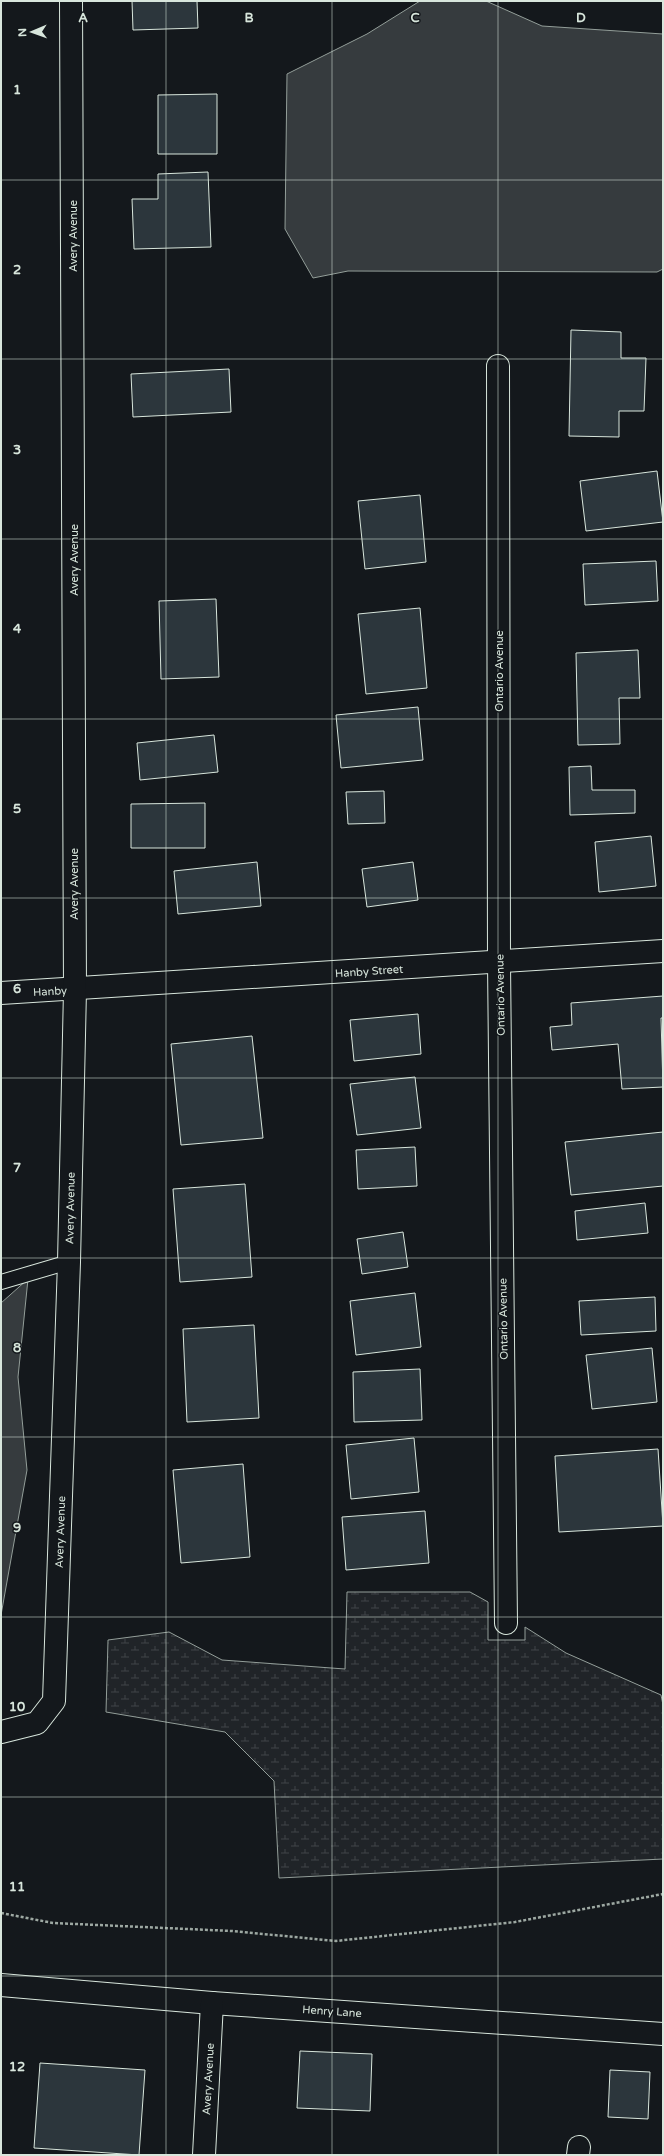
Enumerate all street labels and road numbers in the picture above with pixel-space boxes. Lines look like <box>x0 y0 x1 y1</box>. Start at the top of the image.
street label: Avery Avenue <box>67 200 80 272</box>
street label: Avery Avenue <box>68 524 81 596</box>
street label: Ontario Avenue <box>493 630 506 712</box>
street label: Avery Avenue <box>68 848 81 920</box>
street label: Ontario Avenue <box>493 954 508 1036</box>
street label: Hanby Street <box>335 963 404 980</box>
street label: Hanby <box>33 984 67 999</box>
street label: Avery Avenue <box>63 1172 78 1244</box>
street label: Ontario Avenue <box>496 1278 511 1360</box>
street label: Avery Avenue <box>53 1496 68 1568</box>
street label: Henry Lane <box>302 2003 362 2020</box>
street label: Avery Avenue <box>200 2043 217 2115</box>

